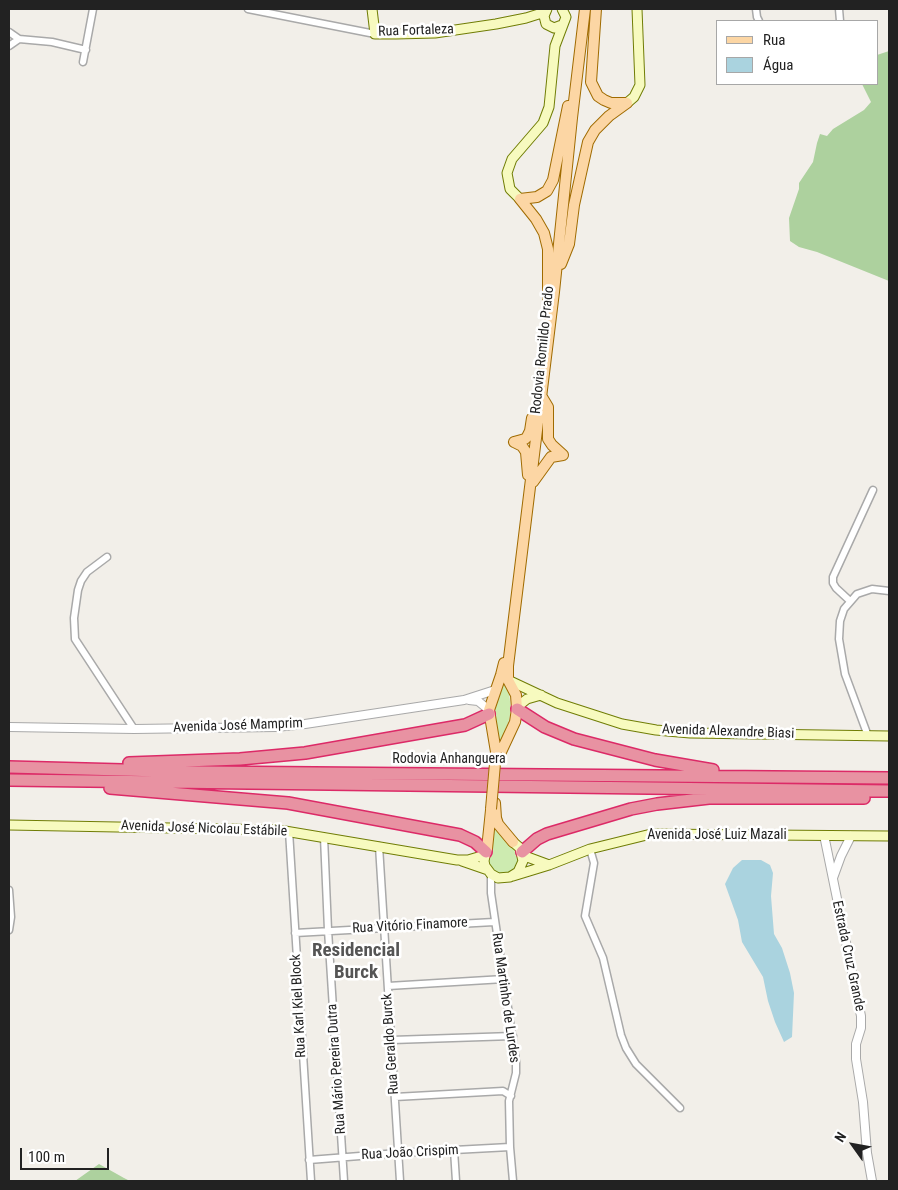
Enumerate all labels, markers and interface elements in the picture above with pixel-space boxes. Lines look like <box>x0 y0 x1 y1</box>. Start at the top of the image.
legend <box>716 20 878 85</box>
street label: Rua Fortaleza <box>378 21 454 41</box>
text: Rua <box>763 31 785 49</box>
text: Água <box>763 56 793 74</box>
street label: Rodovia Romildo Prado <box>528 285 558 415</box>
street label: Avenida José Mamprim <box>173 715 303 737</box>
street label: Avenida Alexandre Biasi <box>661 721 795 743</box>
street label: Rodovia Anhanguera <box>392 751 506 767</box>
street label: Avenida José Nicolau Estábile <box>121 818 287 840</box>
street label: Avenida José Luiz Mazali <box>647 827 787 843</box>
street label: Estrada Cruz Grande <box>828 899 868 1013</box>
street label: Rua Vitório Finamore <box>352 915 468 937</box>
street label: Rua Martinho de Lurdes <box>488 932 522 1064</box>
district label: Residencial Burck <box>312 940 400 984</box>
street label: Rua Karl Kiel Block <box>288 954 310 1058</box>
street label: Rua Geraldo Burck <box>379 993 403 1095</box>
street label: Rua Mário Pereira Dutra <box>324 1003 350 1135</box>
north arrow <box>828 1120 878 1170</box>
text: N <box>831 1129 849 1145</box>
scale bar <box>22 1138 111 1170</box>
street label: Rua João Crispim <box>361 1142 459 1164</box>
text: 100 m <box>28 1148 65 1166</box>

